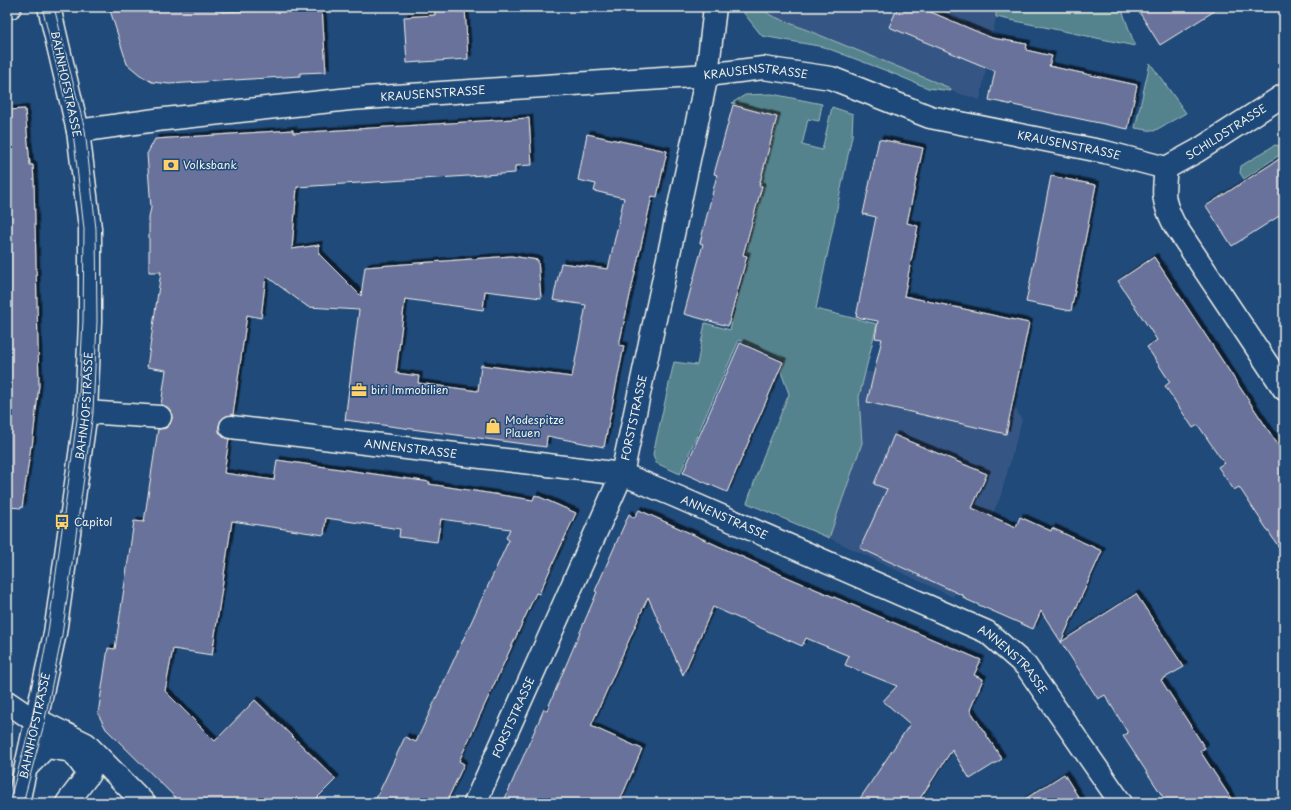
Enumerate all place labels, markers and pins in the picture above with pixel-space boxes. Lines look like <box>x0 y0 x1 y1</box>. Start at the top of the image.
bank icon: Volksbank <box>162 156 180 174</box>
place label: Volksbank <box>183 156 237 173</box>
office icon: biri Immobilien <box>350 381 368 399</box>
place label: biri Immobilien <box>371 381 448 398</box>
place label: Modespitze Plauen <box>505 411 564 441</box>
shop icon: Modespitze Plauen <box>484 417 502 435</box>
bus stop icon: Capitol <box>53 513 71 531</box>
place label: Capitol <box>74 513 113 530</box>

